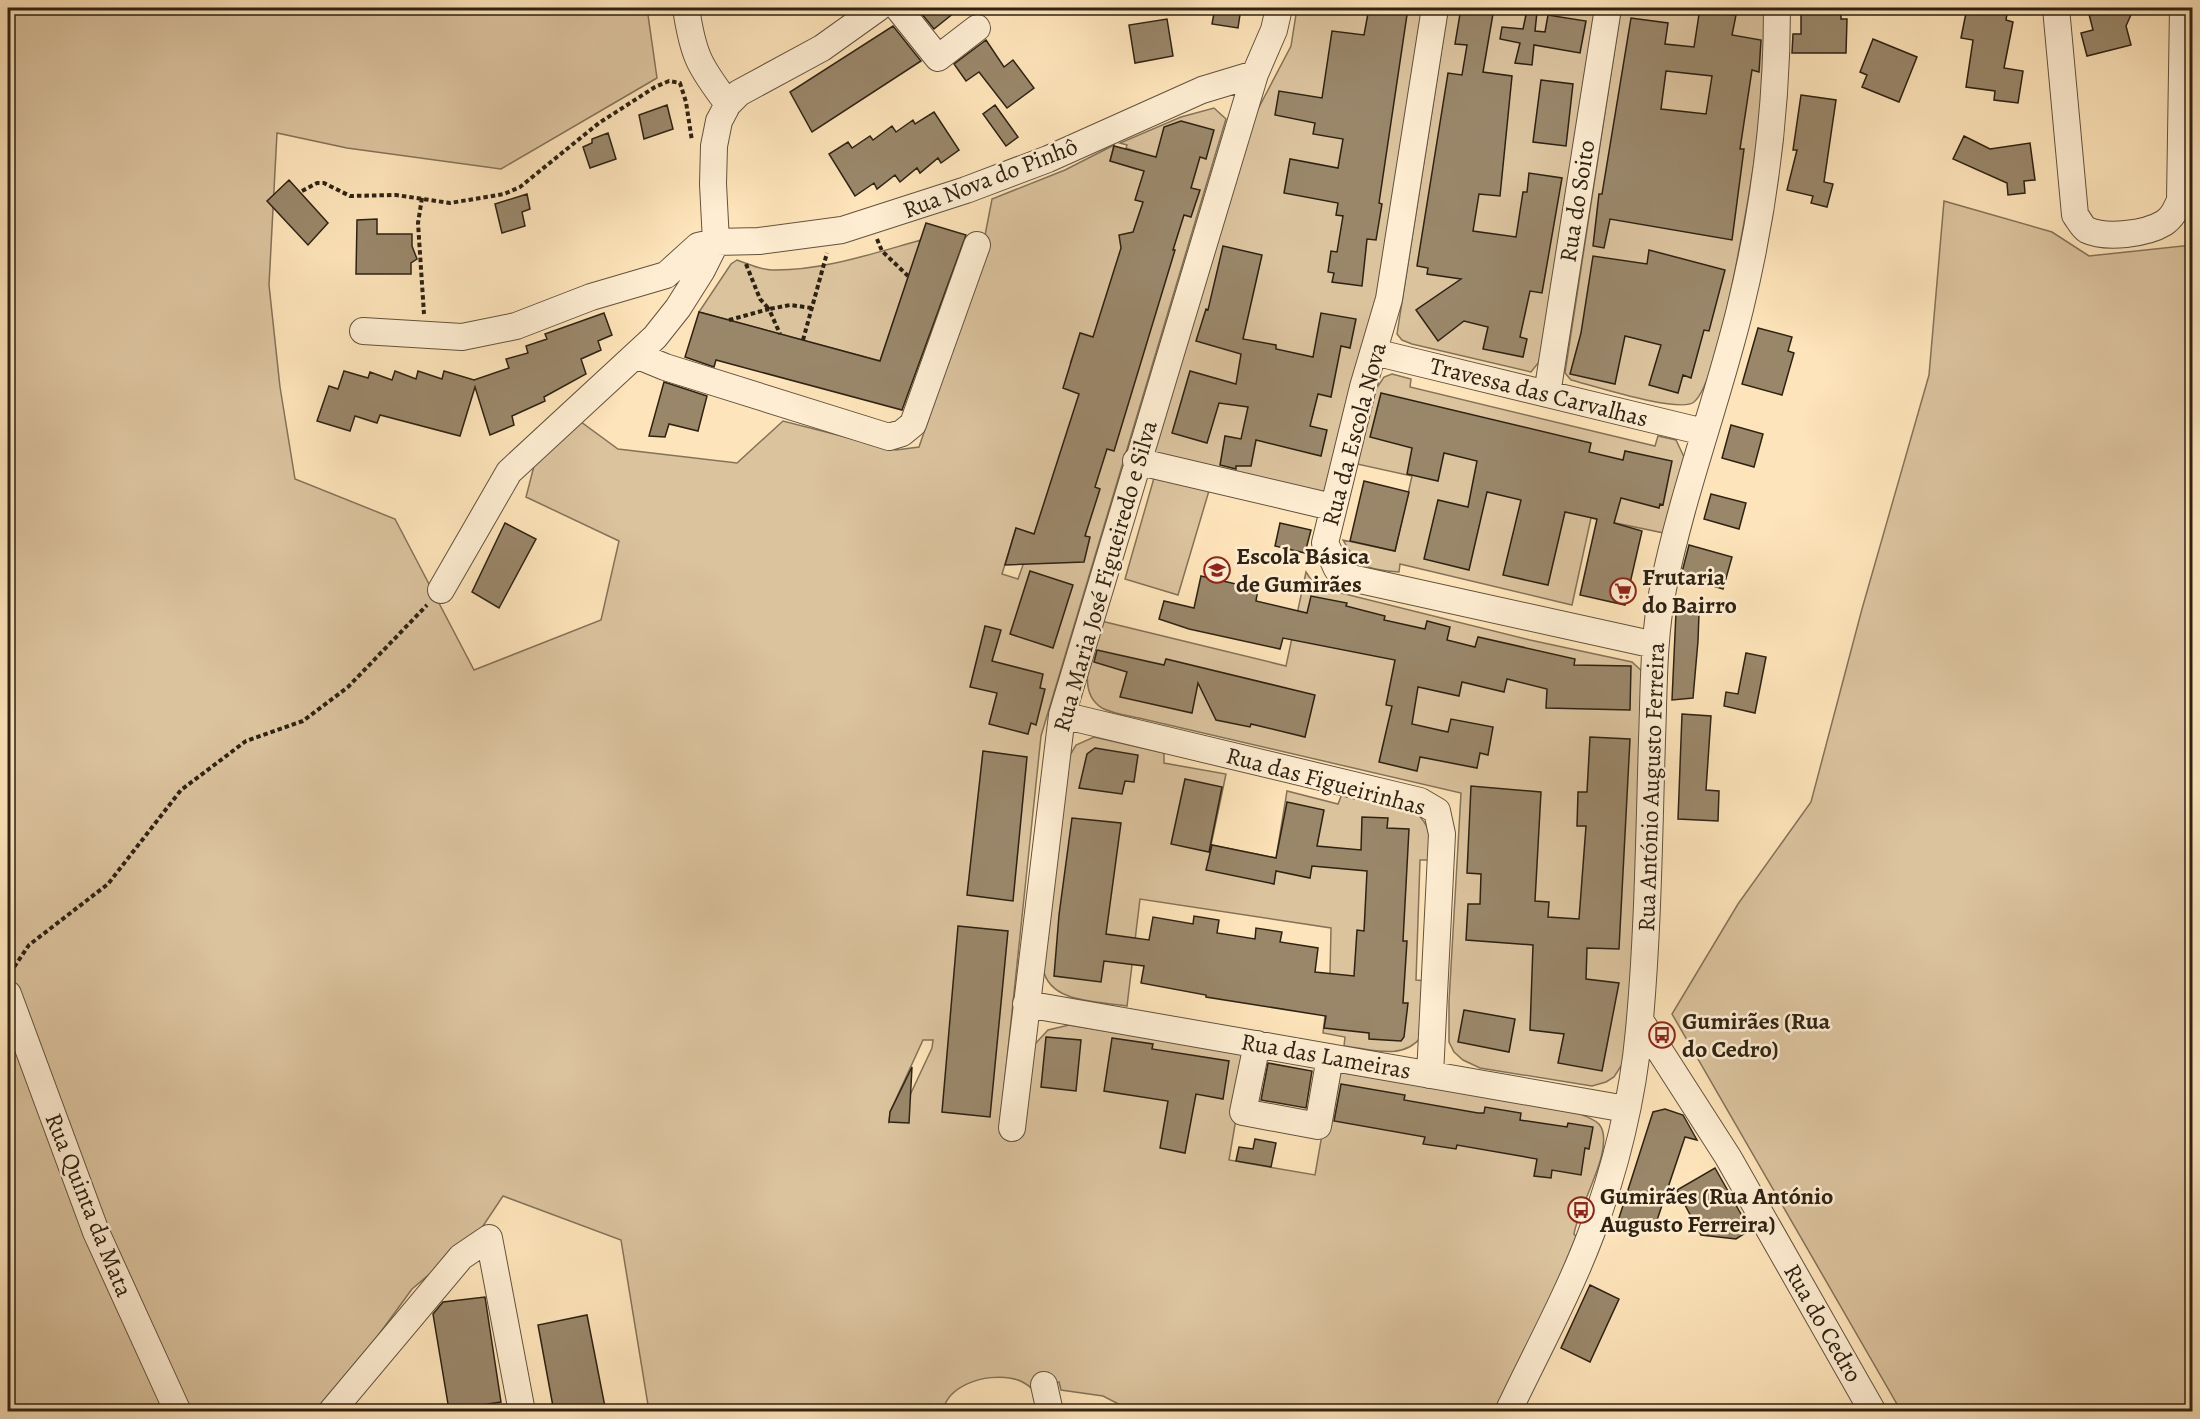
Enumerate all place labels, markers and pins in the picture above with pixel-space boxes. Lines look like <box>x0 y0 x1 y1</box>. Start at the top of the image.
place label: Escola Básica de Gumirães <box>1236 540 1370 600</box>
school or university icon: Escola Básica de Gumirães <box>1202 555 1232 585</box>
place label: Frutaria do Bairro <box>1642 561 1737 621</box>
supermarket icon: Frutaria do Bairro <box>1608 576 1638 606</box>
place label: Gumirães (Rua do Cedro) <box>1682 1005 1831 1065</box>
bus stop icon: Gumirães (Rua do Cedro) <box>1647 1020 1677 1050</box>
place label: Gumirães (Rua António Augusto Ferreira) <box>1599 1180 1833 1240</box>
bus stop icon: Gumirães (Rua António Augusto Ferreira) <box>1566 1195 1596 1225</box>

